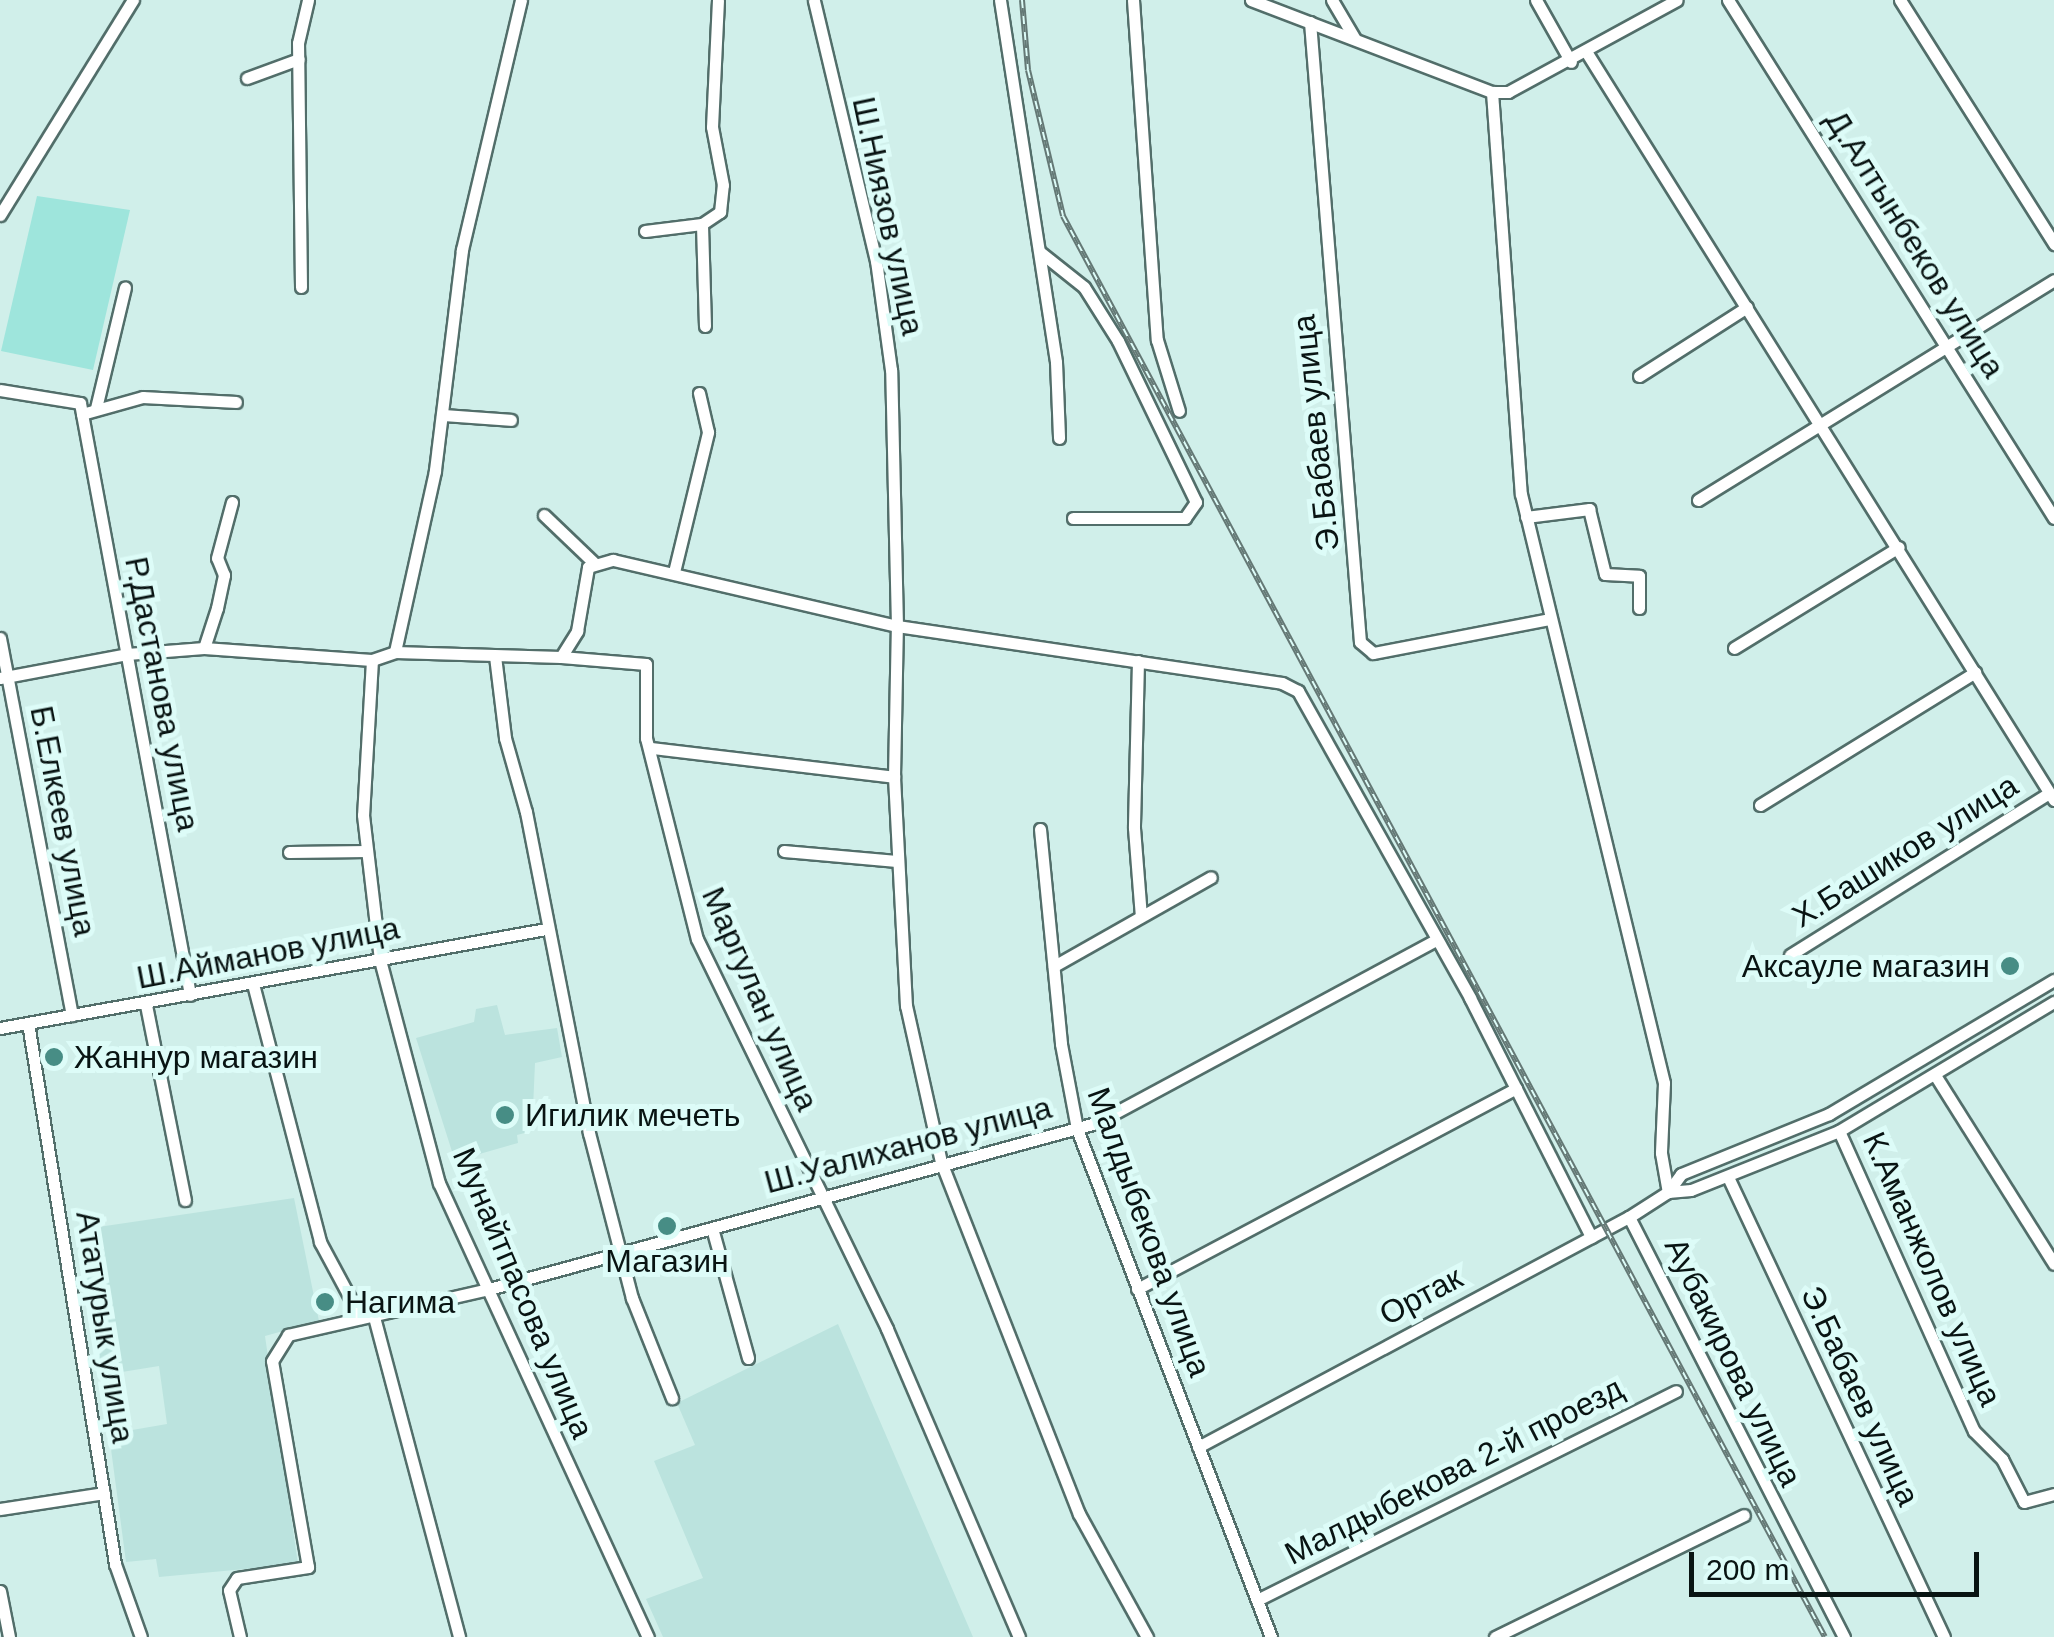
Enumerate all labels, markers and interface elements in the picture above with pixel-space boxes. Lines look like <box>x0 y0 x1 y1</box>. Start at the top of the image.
street label: Ш.Ниязов улица <box>844 93 932 339</box>
street label: Д.Алтынбеков улица <box>1817 103 2013 385</box>
street label: Э.Бабаев улица <box>1284 313 1348 553</box>
street label: Р.Дастанова улица <box>117 554 207 834</box>
street label: Б.Елкеев улица <box>22 703 104 939</box>
street label: Х.Башиков улица <box>1785 766 2025 936</box>
street label: Маргулан улица <box>694 881 826 1117</box>
street label: Ш.Айманов улица <box>134 909 402 997</box>
place label: Аксауле магазин <box>1742 947 1990 985</box>
marker: Аксауле магазин <box>1999 955 2021 977</box>
place label: Жаннур магазин <box>74 1038 318 1076</box>
marker: Жаннур магазин <box>43 1046 65 1068</box>
street label: Малдыбекова улица <box>1079 1082 1219 1382</box>
street label: Ш.Уалиханов улица <box>760 1088 1056 1202</box>
place label: Игилик мечеть <box>525 1096 740 1134</box>
marker: Игилик мечеть <box>494 1104 516 1126</box>
street label: К.Аманжолов улица <box>1854 1126 2010 1412</box>
street label: Мунайтпасова улица <box>444 1142 602 1444</box>
street label: Ататурык улица <box>68 1208 142 1446</box>
marker: Магазин <box>656 1215 678 1237</box>
street label: Аубакирова улица <box>1656 1232 1810 1492</box>
place label: Магазин <box>605 1242 729 1280</box>
street label: Ортак <box>1373 1258 1469 1334</box>
street label: Э.Бабаев улица <box>1792 1280 1928 1512</box>
place label: Нагима <box>345 1283 455 1321</box>
marker: Нагима <box>314 1291 336 1313</box>
street label: Малдыбекова 2-й проезд <box>1279 1369 1629 1573</box>
scale bar <box>1694 1532 1984 1594</box>
text: 200 m <box>1706 1553 1789 1586</box>

